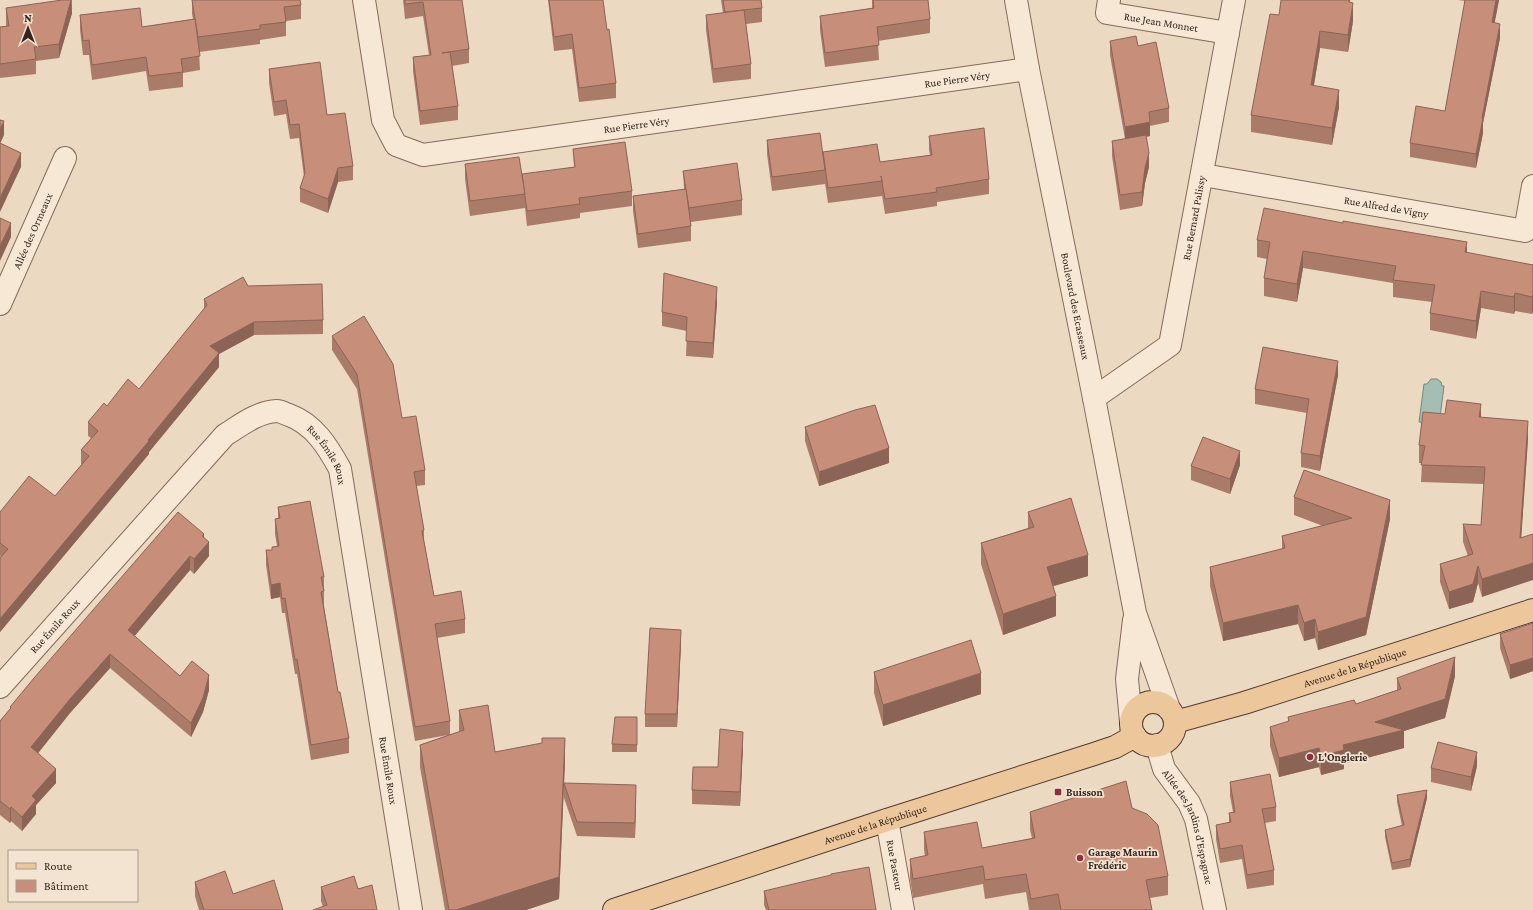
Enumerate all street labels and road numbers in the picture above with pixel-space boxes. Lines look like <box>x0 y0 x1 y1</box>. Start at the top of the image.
street label: Rue Jean Monnet <box>1123 10 1199 34</box>
street label: Rue Pierre Véry <box>924 68 992 90</box>
street label: Rue Pierre Véry <box>603 114 671 135</box>
street label: Rue Bernard Palissy <box>1180 174 1208 261</box>
street label: Allée des Ormeaux <box>10 191 55 271</box>
street label: Rue Alfred de Vigny <box>1343 194 1430 221</box>
street label: Boulevard des Ecasseaux <box>1059 252 1092 361</box>
street label: Rue Émile Roux <box>305 422 348 486</box>
street label: Rue Émile Roux <box>27 596 82 655</box>
street label: Avenue de la République <box>1302 645 1408 690</box>
street label: Rue Émile Roux <box>377 736 400 805</box>
street label: Allée des Jardins d'Espagnac <box>1160 767 1216 886</box>
street label: Avenue de la République <box>822 802 928 846</box>
street label: Rue Pasteur <box>885 839 905 892</box>

